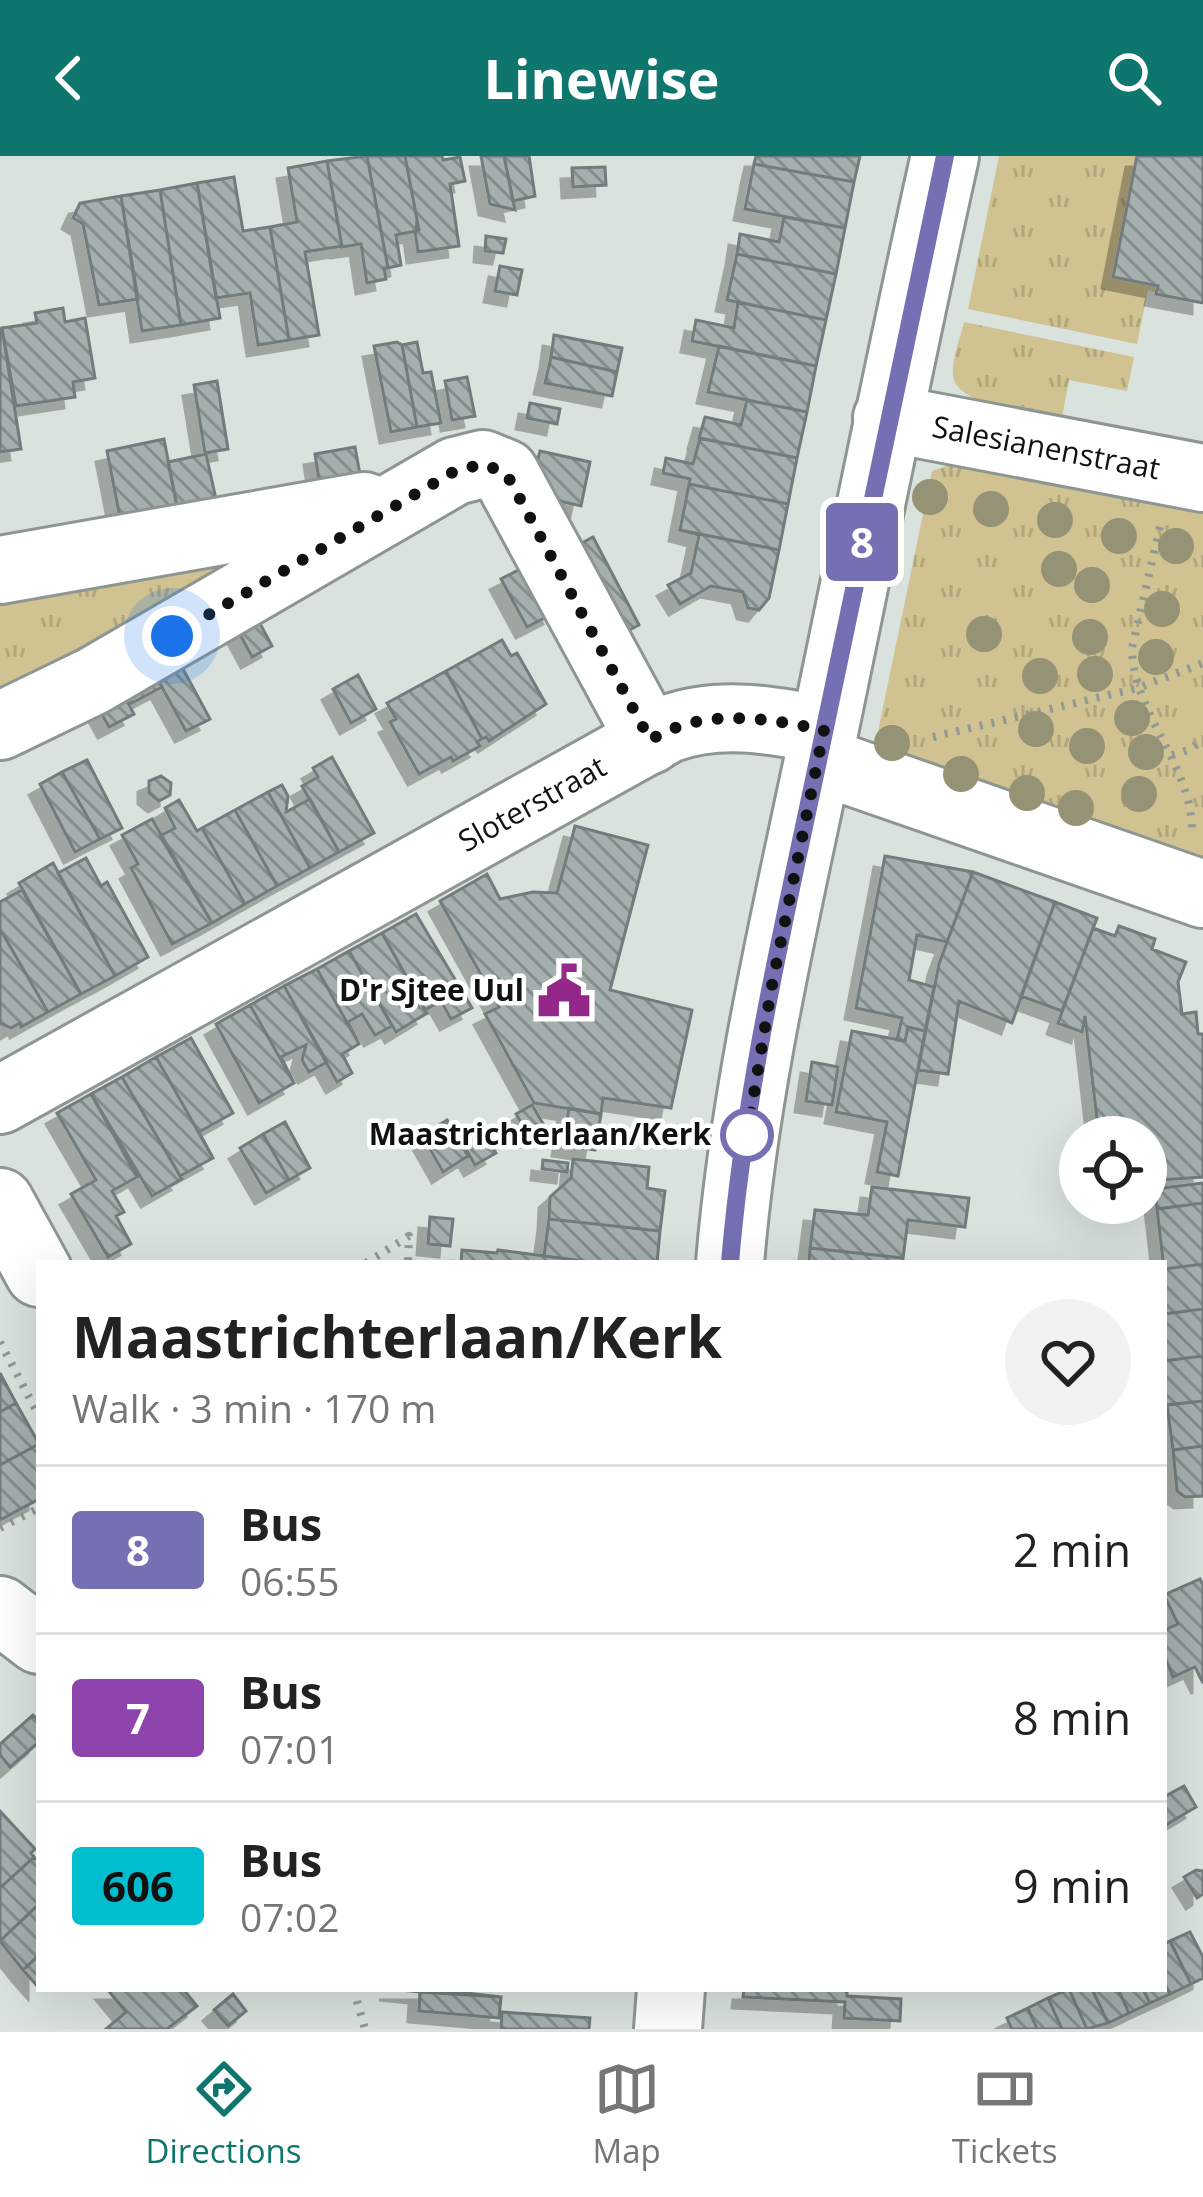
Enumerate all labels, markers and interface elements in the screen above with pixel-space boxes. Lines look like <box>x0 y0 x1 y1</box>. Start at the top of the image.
text: Linewise <box>484 41 719 115</box>
icon: back <box>36 45 102 111</box>
icon: search <box>1101 45 1167 111</box>
street label: Salesianenstraat <box>929 405 1164 488</box>
line badge: 8 <box>823 503 901 581</box>
text: 8 <box>850 513 874 570</box>
your location <box>142 606 202 666</box>
street label: Sloterstraat <box>450 745 613 861</box>
public building icon: D'r Sjtee Uul <box>535 962 593 1020</box>
place label: D'r Sjtee Uul <box>339 969 524 1010</box>
marker: Maastrichterlaan/Kerk <box>722 1110 772 1160</box>
place label: Maastrichterlaan/Kerk <box>369 1113 711 1154</box>
map controls <box>1059 1116 1167 1224</box>
button: locate <box>1059 1116 1167 1224</box>
text: Maastrichterlaan/Kerk <box>72 1297 722 1375</box>
button: heart <box>1005 1299 1131 1425</box>
text: Walk · 3 min · 170 m <box>72 1381 436 1434</box>
text: Bus <box>240 1493 322 1554</box>
text: 2 min <box>1013 1519 1131 1580</box>
text: 8 <box>126 1521 150 1578</box>
text: 06:55 <box>240 1554 339 1607</box>
text: Bus <box>240 1661 322 1722</box>
text: 8 min <box>1013 1687 1131 1748</box>
text: 7 <box>126 1689 150 1746</box>
text: 07:01 <box>240 1722 339 1775</box>
text: Bus <box>240 1829 322 1890</box>
text: 9 min <box>1013 1855 1131 1916</box>
text: 606 <box>102 1857 174 1914</box>
text: 07:02 <box>240 1890 339 1943</box>
tab: Directions <box>146 2056 302 2173</box>
tab: Map <box>593 2056 661 2173</box>
tab: Tickets <box>952 2056 1057 2173</box>

